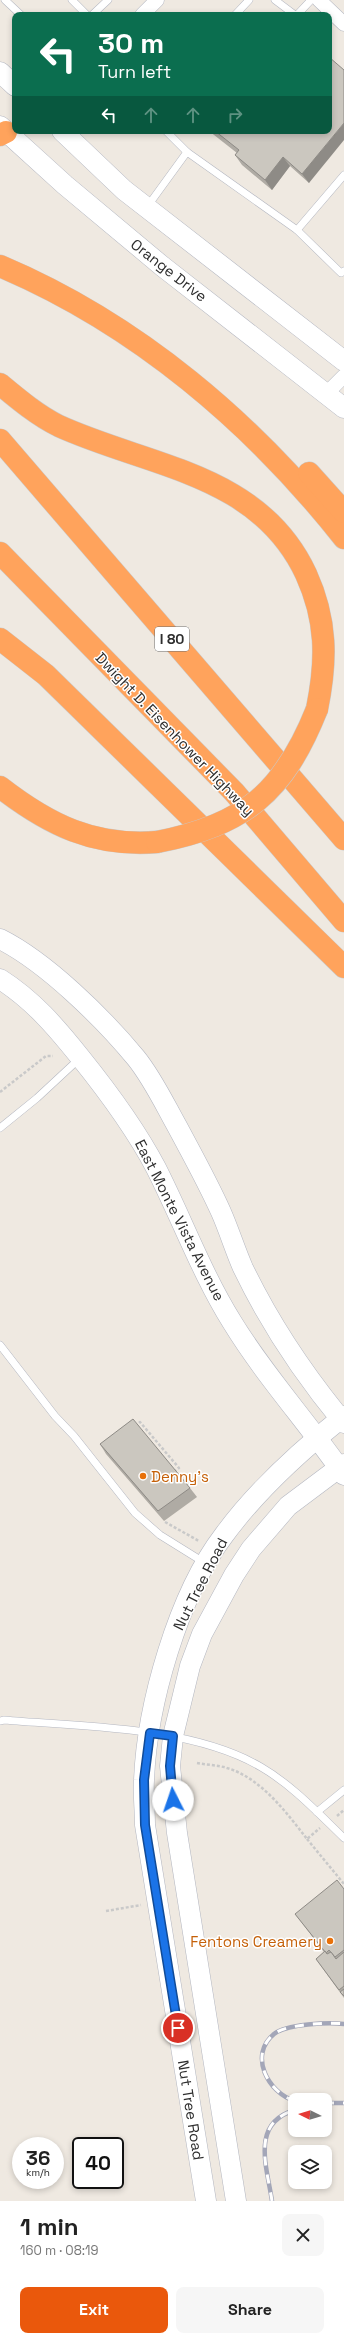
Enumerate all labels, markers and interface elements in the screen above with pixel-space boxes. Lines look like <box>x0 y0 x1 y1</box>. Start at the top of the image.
text: 30 m <box>98 25 164 61</box>
icon: left <box>32 28 84 80</box>
text: Turn left <box>98 60 171 83</box>
icon: left <box>98 104 120 126</box>
icon: ahead <box>140 104 162 126</box>
icon: ahead <box>182 104 204 126</box>
icon: right <box>224 104 246 126</box>
street label: Orange Drive <box>127 234 211 306</box>
road number: I 80 <box>155 627 189 651</box>
street label: Dwight D. Eisenhower Highway <box>92 648 258 820</box>
street label: East Monte Vista Avenue <box>131 1136 229 1304</box>
place label: Denny's <box>151 1467 209 1486</box>
marker: Denny's <box>138 1471 148 1481</box>
street label: Nut Tree Road <box>169 1535 231 1633</box>
position arrow <box>152 1779 194 1821</box>
place label: Fentons Creamery <box>190 1932 322 1951</box>
marker: Fentons Creamery <box>325 1936 335 1946</box>
pin <box>161 2011 195 2045</box>
icon: arrive <box>167 2017 189 2039</box>
street label: Nut Tree Road <box>174 2059 208 2161</box>
north arrow <box>288 2093 332 2137</box>
map controls <box>288 2093 332 2189</box>
speed limit sign: 40 <box>72 2137 124 2189</box>
text: 36 <box>26 2145 50 2171</box>
button: layers <box>288 2145 332 2189</box>
text: km/h <box>26 2166 50 2179</box>
text: 1 min <box>20 2211 79 2242</box>
button: close <box>282 2214 324 2256</box>
text: 160 m · 08:19 <box>20 2242 98 2259</box>
button: Exit <box>20 2287 168 2333</box>
button: Share <box>176 2287 324 2333</box>

